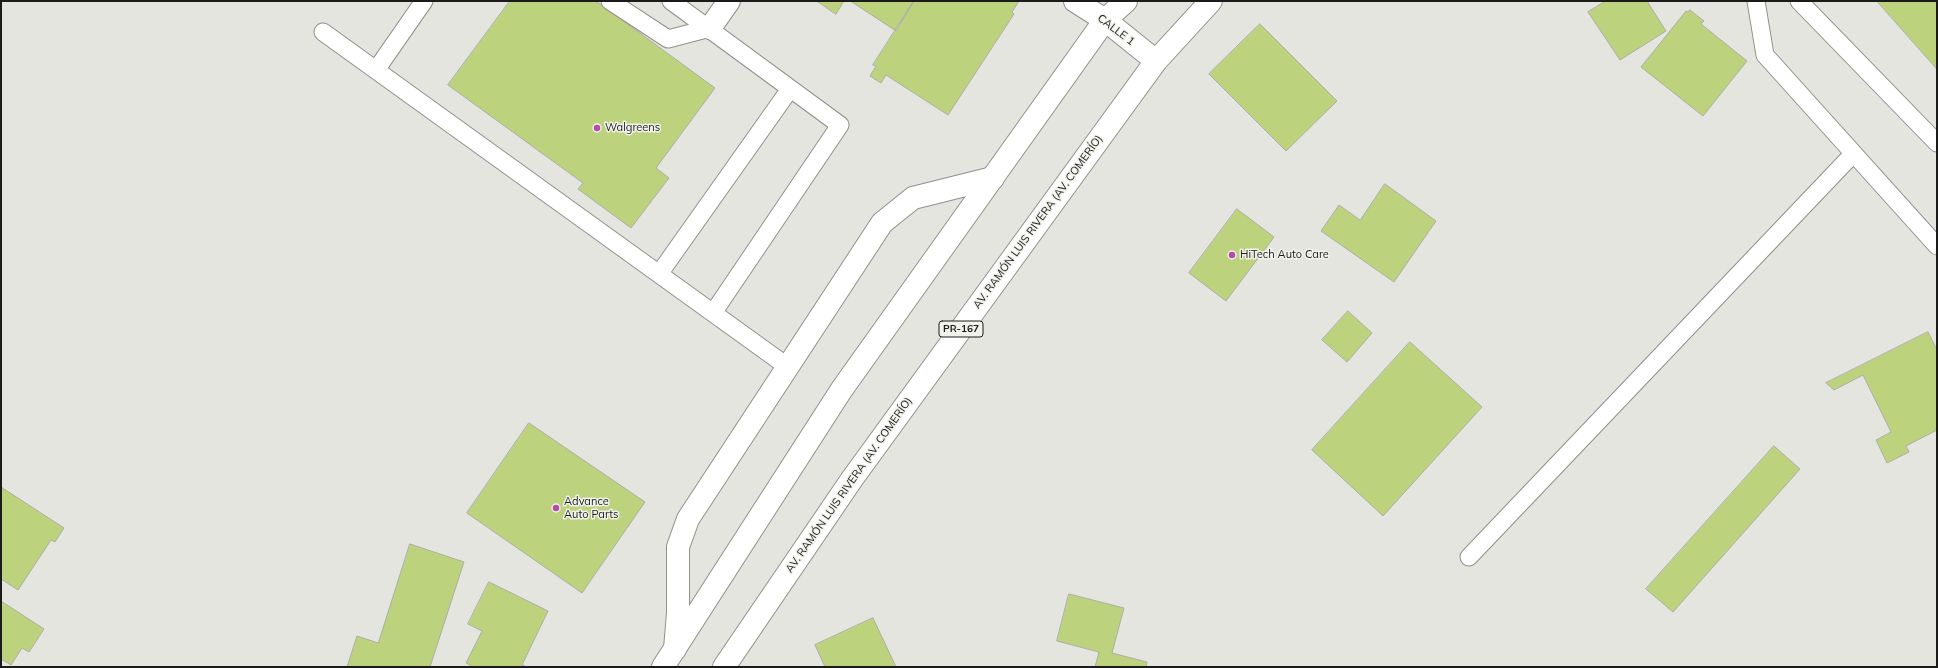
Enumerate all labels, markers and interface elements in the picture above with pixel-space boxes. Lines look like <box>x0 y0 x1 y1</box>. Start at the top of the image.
street label: CALLE 1 <box>1095 12 1137 48</box>
place label: Walgreens <box>605 121 660 135</box>
marker: Walgreens <box>592 123 602 133</box>
street label: AV. RAMÓN LUIS RIVERA (AV. COMERÍO) <box>971 133 1105 311</box>
place label: HiTech Auto Care <box>1240 248 1329 262</box>
marker: HiTech Auto Care <box>1227 250 1237 260</box>
road number: PR-167 <box>939 321 983 337</box>
street label: AV. RAMÓN LUIS RIVERA (AV. COMERÍO) <box>783 395 915 575</box>
place label: Advance Auto Parts <box>564 495 618 521</box>
marker: Advance Auto Parts <box>551 503 561 513</box>

